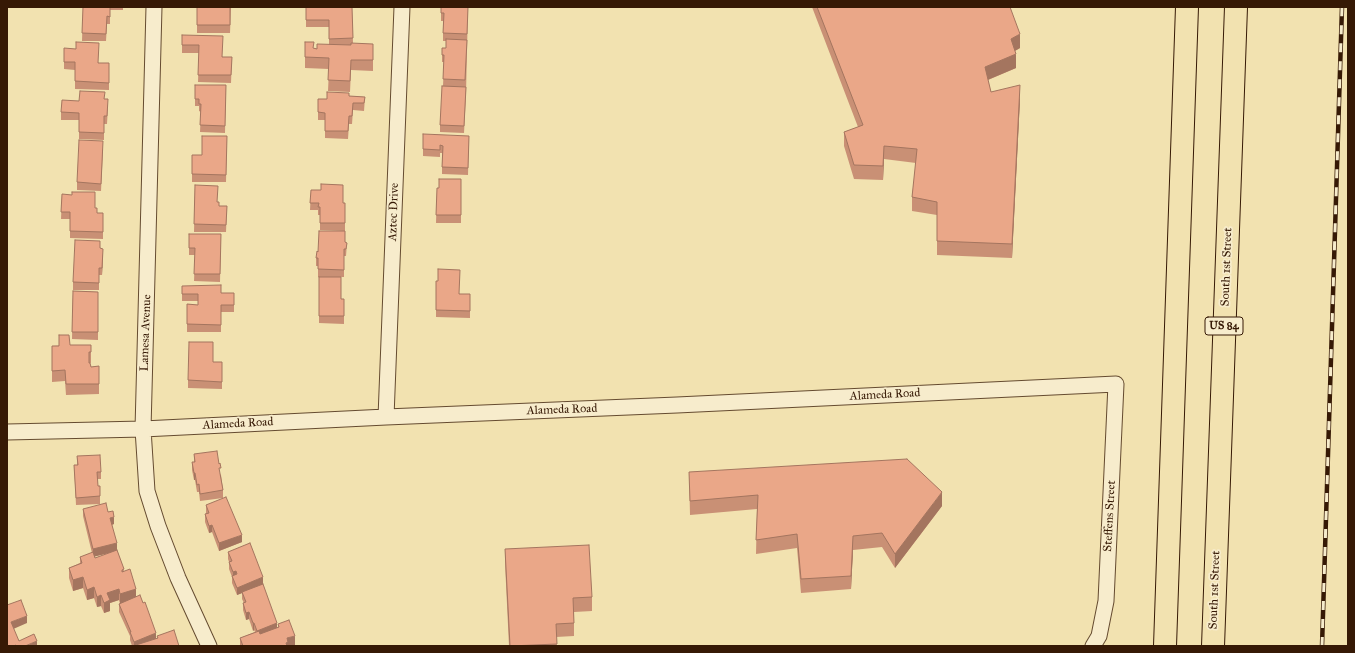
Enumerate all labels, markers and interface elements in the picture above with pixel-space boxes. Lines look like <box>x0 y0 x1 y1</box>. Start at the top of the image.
street label: Aztec Drive <box>386 183 402 241</box>
street label: South 1st Street <box>1218 227 1236 307</box>
street label: Lamesa Avenue <box>137 294 155 372</box>
road number: US 84 <box>1205 317 1243 335</box>
street label: Alameda Road <box>849 386 921 404</box>
street label: Alameda Road <box>526 402 598 418</box>
street label: Alameda Road <box>202 415 274 433</box>
street label: Steffens Street <box>1101 480 1119 552</box>
street label: South 1st Street <box>1206 550 1224 630</box>

